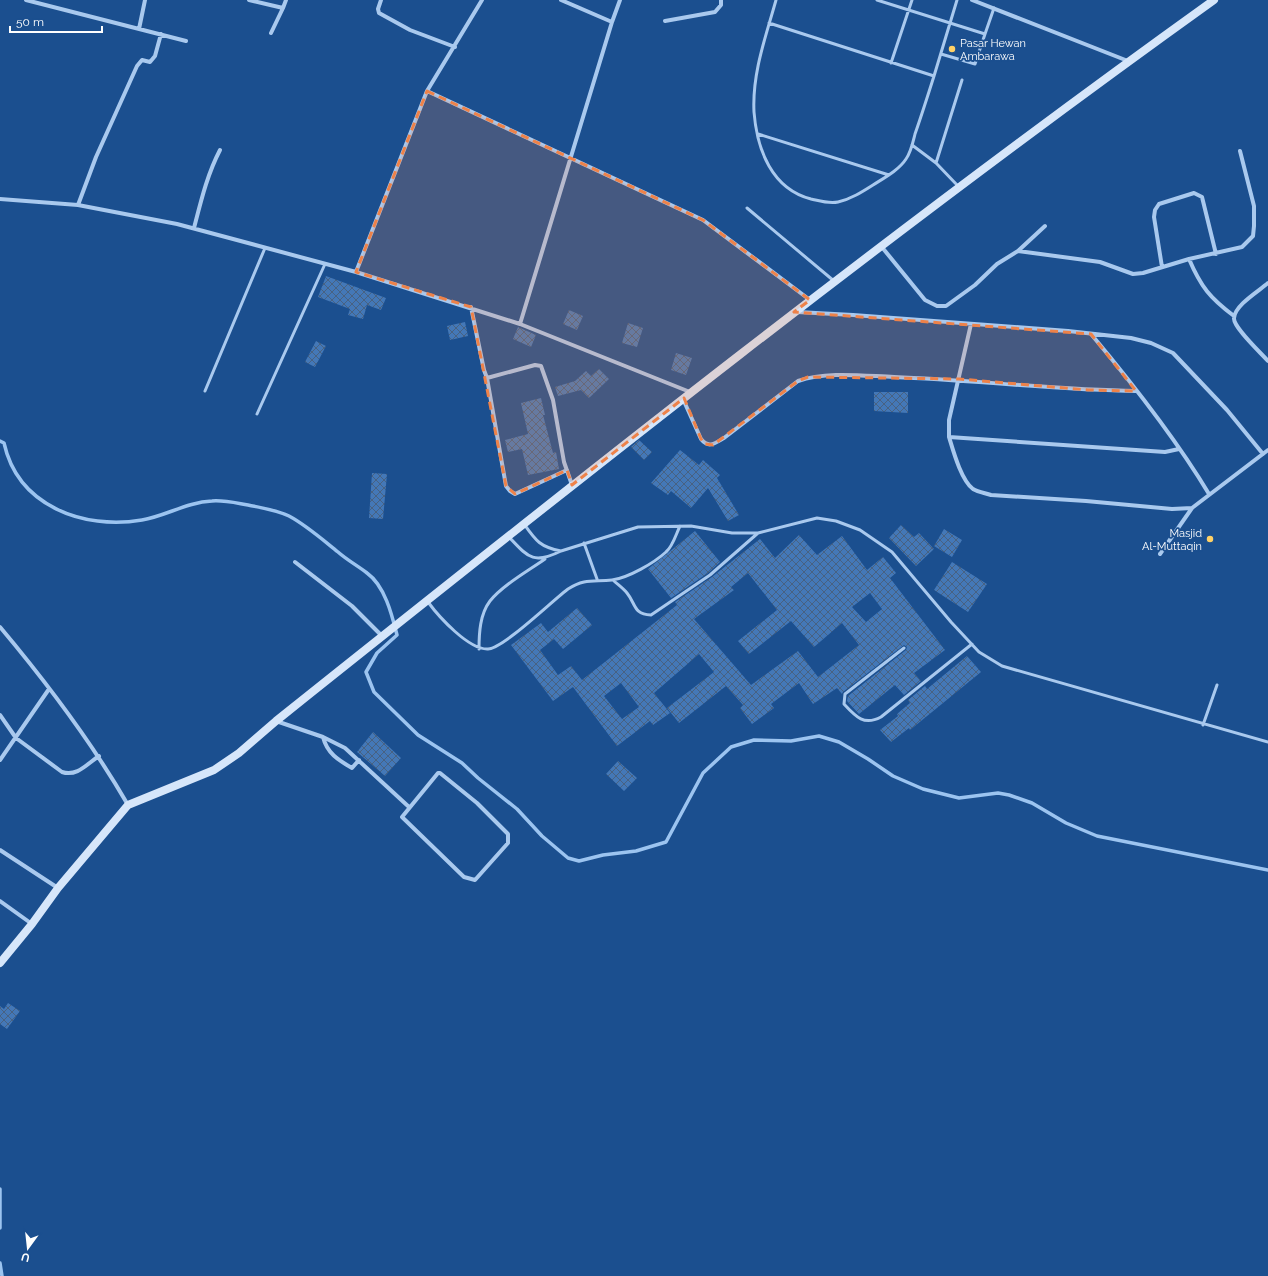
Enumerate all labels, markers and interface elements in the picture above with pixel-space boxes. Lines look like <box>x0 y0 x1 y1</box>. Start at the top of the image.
scale bar <box>10 8 102 34</box>
text: 50 m <box>16 15 44 29</box>
place label: Pasar Hewan Ambarawa <box>960 37 1026 63</box>
marker: Pasar Hewan Ambarawa <box>947 44 957 54</box>
place label: Masjid Al-Muttaqin <box>1142 527 1202 553</box>
marker: Masjid Al-Muttaqin <box>1205 534 1215 544</box>
north arrow <box>8 1228 48 1268</box>
text: U <box>20 1250 31 1265</box>

